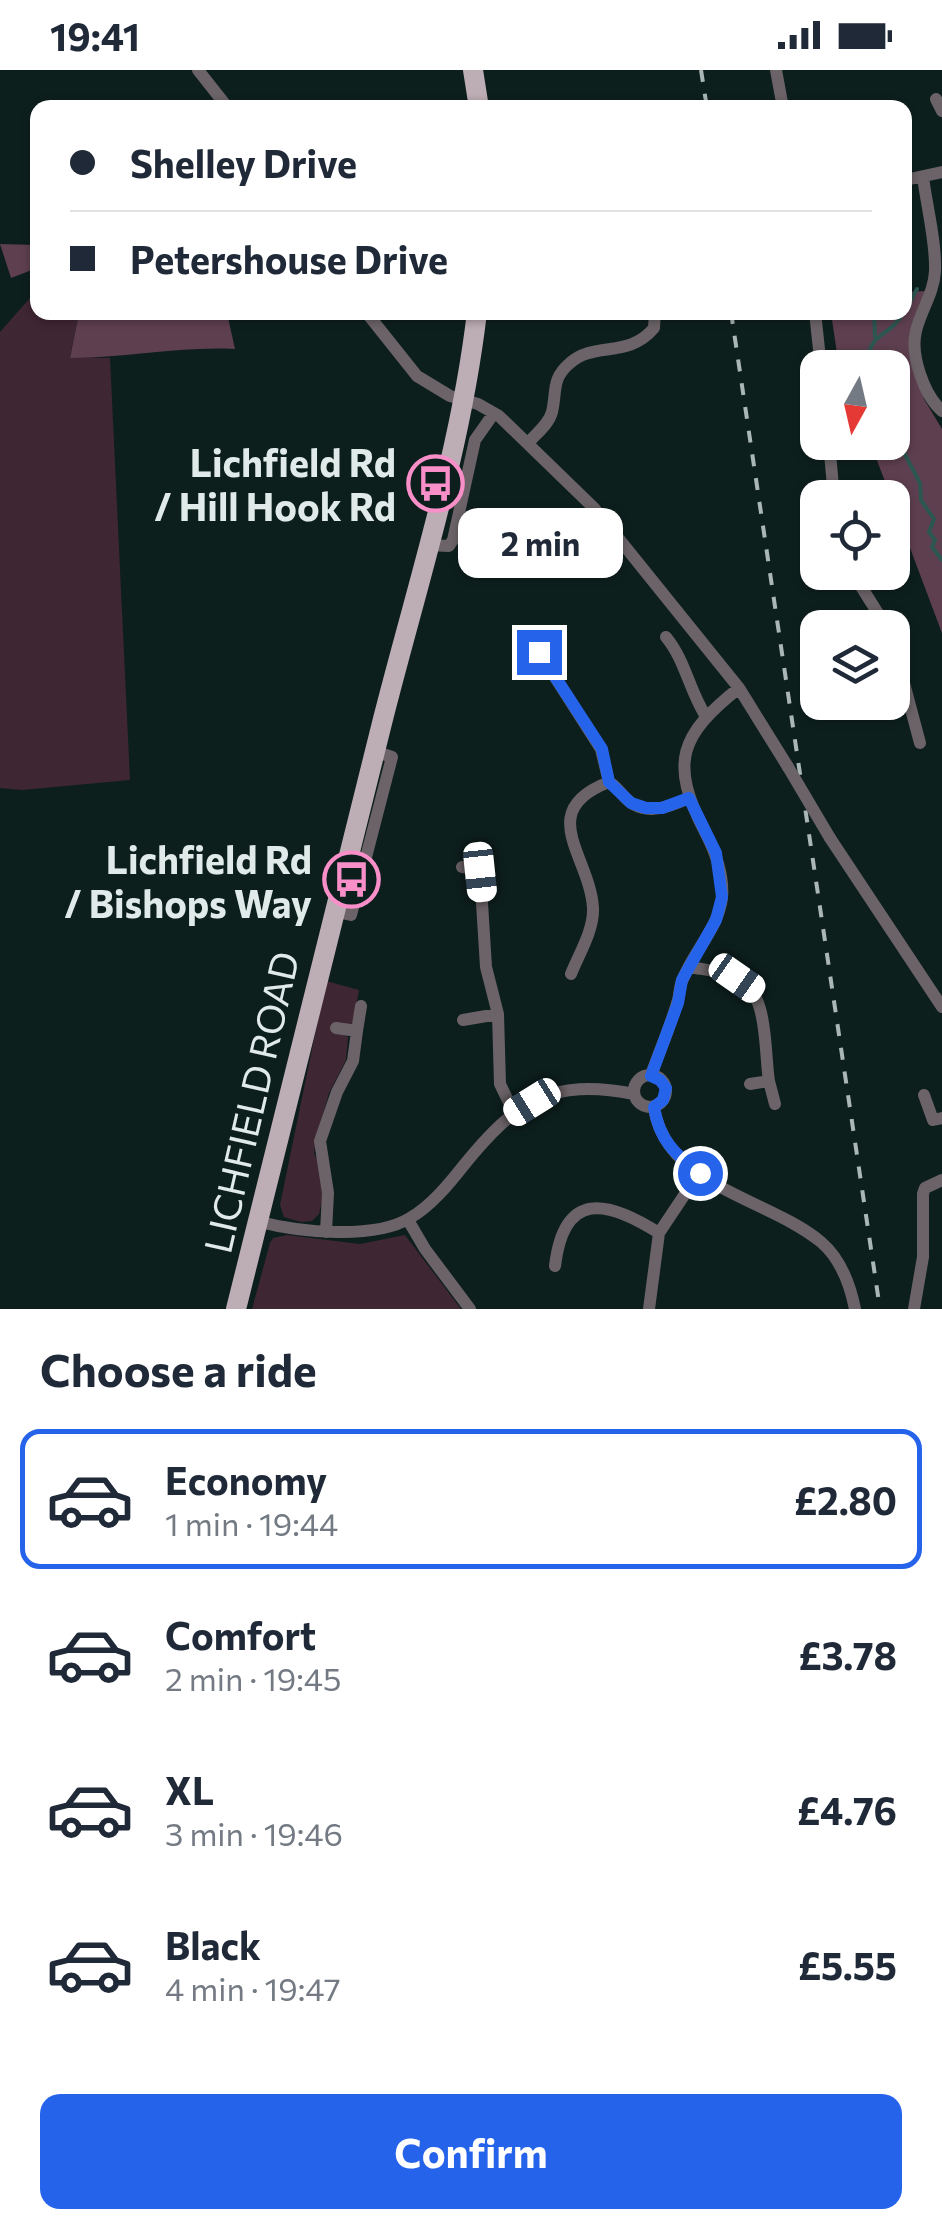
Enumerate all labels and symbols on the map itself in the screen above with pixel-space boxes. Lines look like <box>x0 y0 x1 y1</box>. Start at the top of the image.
north arrow <box>800 350 910 460</box>
place label: Lichfield Rd / Hill Hook Rd <box>154 438 396 529</box>
bus stop icon: Lichfield Rd / Hill Hook Rd <box>405 453 465 513</box>
callout: 2 min <box>456 507 622 577</box>
route end <box>517 630 562 675</box>
place label: Lichfield Rd / Bishops Way <box>64 835 312 926</box>
car <box>462 841 498 903</box>
bus stop icon: Lichfield Rd / Bishops Way <box>321 850 381 910</box>
street label: LICHFIELD ROAD <box>192 947 308 1257</box>
car <box>704 949 770 1007</box>
car <box>499 1073 565 1131</box>
route start <box>678 1151 723 1196</box>

